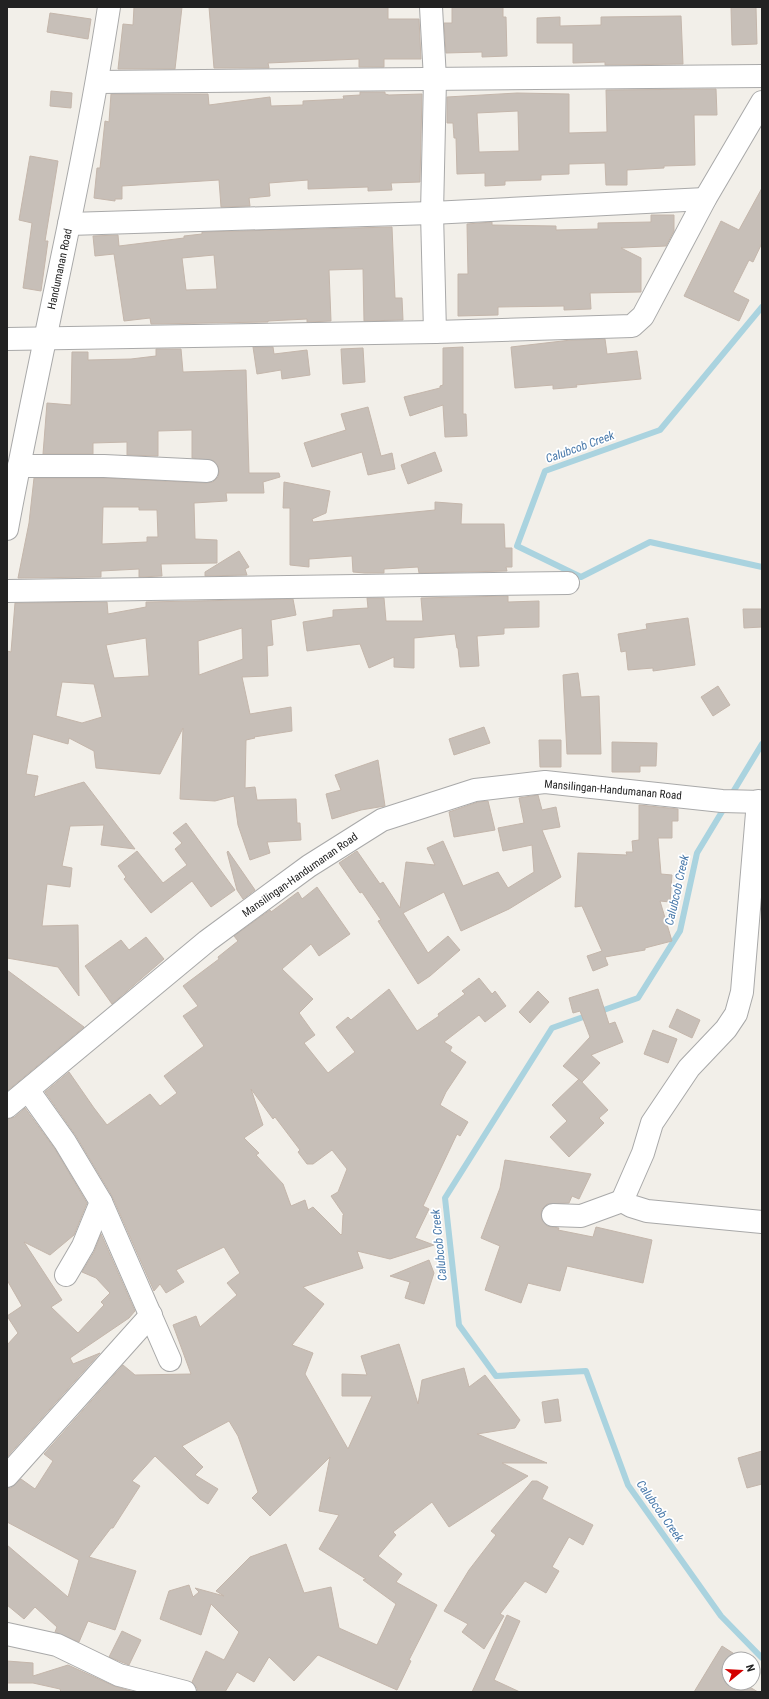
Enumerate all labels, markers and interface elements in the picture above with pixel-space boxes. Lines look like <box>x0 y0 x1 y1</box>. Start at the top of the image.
street label: Handumanan Road <box>45 227 75 311</box>
water label: Calubcob Creek <box>544 428 617 466</box>
street label: Mansilingan-Handumanan Road <box>544 778 682 802</box>
street label: Mansilingan-Handumanan Road <box>240 830 360 920</box>
water label: Calubcob Creek <box>662 853 692 927</box>
water label: Calubcob Creek <box>428 1208 450 1282</box>
water label: Calubcob Creek <box>634 1477 687 1545</box>
north arrow <box>721 1651 761 1691</box>
text: N <box>743 1663 757 1674</box>

